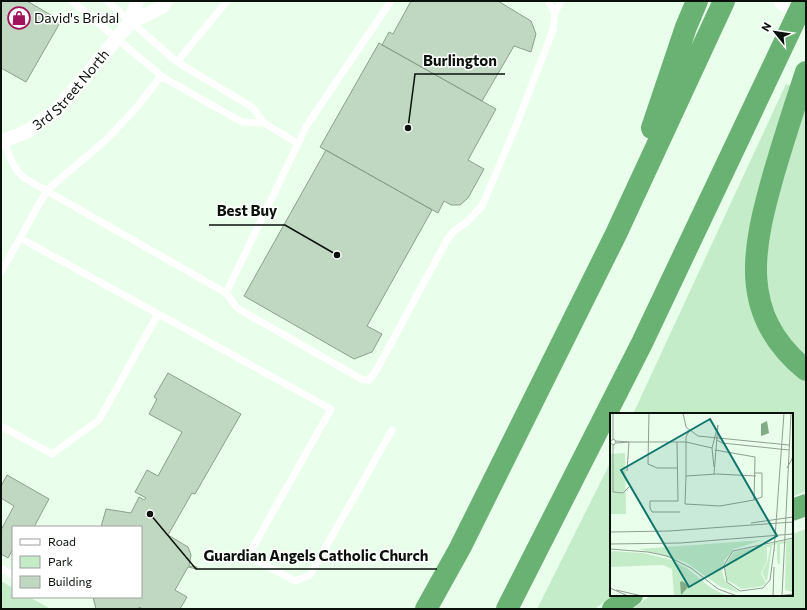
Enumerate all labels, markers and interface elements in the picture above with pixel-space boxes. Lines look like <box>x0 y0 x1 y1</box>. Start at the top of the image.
shop icon: David's Bridal <box>6 5 32 31</box>
place label: David's Bridal <box>34 9 119 26</box>
north arrow <box>755 12 795 52</box>
text: N <box>758 20 774 34</box>
street label: 3rd Street North <box>29 46 112 133</box>
callout: Burlington <box>415 47 505 74</box>
text: Burlington <box>423 51 497 69</box>
callout: Best Buy <box>209 198 285 225</box>
text: Best Buy <box>217 201 278 219</box>
inset map <box>610 413 793 596</box>
legend <box>12 526 142 598</box>
text: Road <box>48 534 76 548</box>
callout: Guardian Angels Catholic Church <box>196 542 437 569</box>
text: Guardian Angels Catholic Church <box>203 546 429 564</box>
text: Park <box>48 554 74 568</box>
text: Building <box>48 574 92 588</box>

